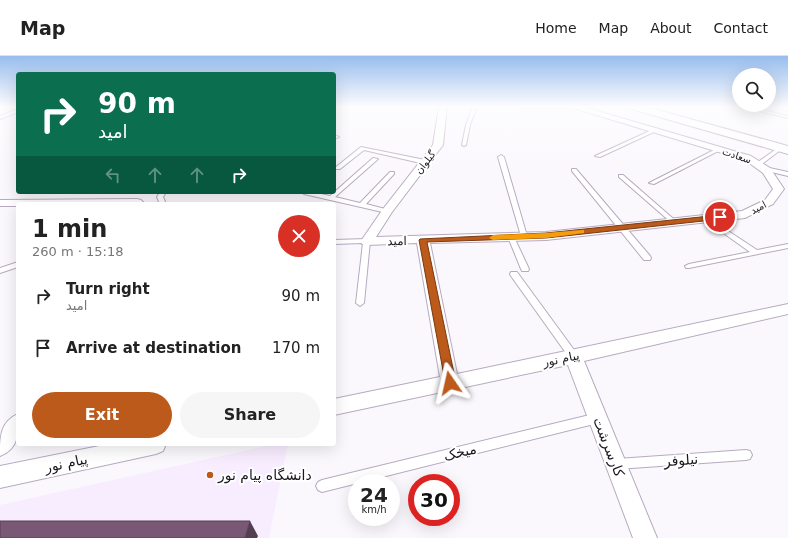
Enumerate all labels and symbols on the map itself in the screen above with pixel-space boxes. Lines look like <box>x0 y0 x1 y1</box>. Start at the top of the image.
street label: سعادت <box>721 145 753 166</box>
street label: گیلوان <box>413 148 438 176</box>
street label: امید <box>748 199 768 216</box>
pin <box>703 200 737 234</box>
street label: امید <box>387 234 407 248</box>
street label: پیام نور <box>540 348 581 371</box>
position arrow <box>429 362 471 404</box>
street label: کارسرشت <box>589 415 628 480</box>
street label: میخک <box>442 440 478 464</box>
street label: پیام نور <box>42 451 89 477</box>
street label: نیلوفر <box>662 451 699 470</box>
place label: دانشگاه پیام نور <box>217 467 312 484</box>
marker: دانشگاه پیام نور <box>205 470 215 480</box>
speed limit sign: 30 <box>408 474 460 526</box>

